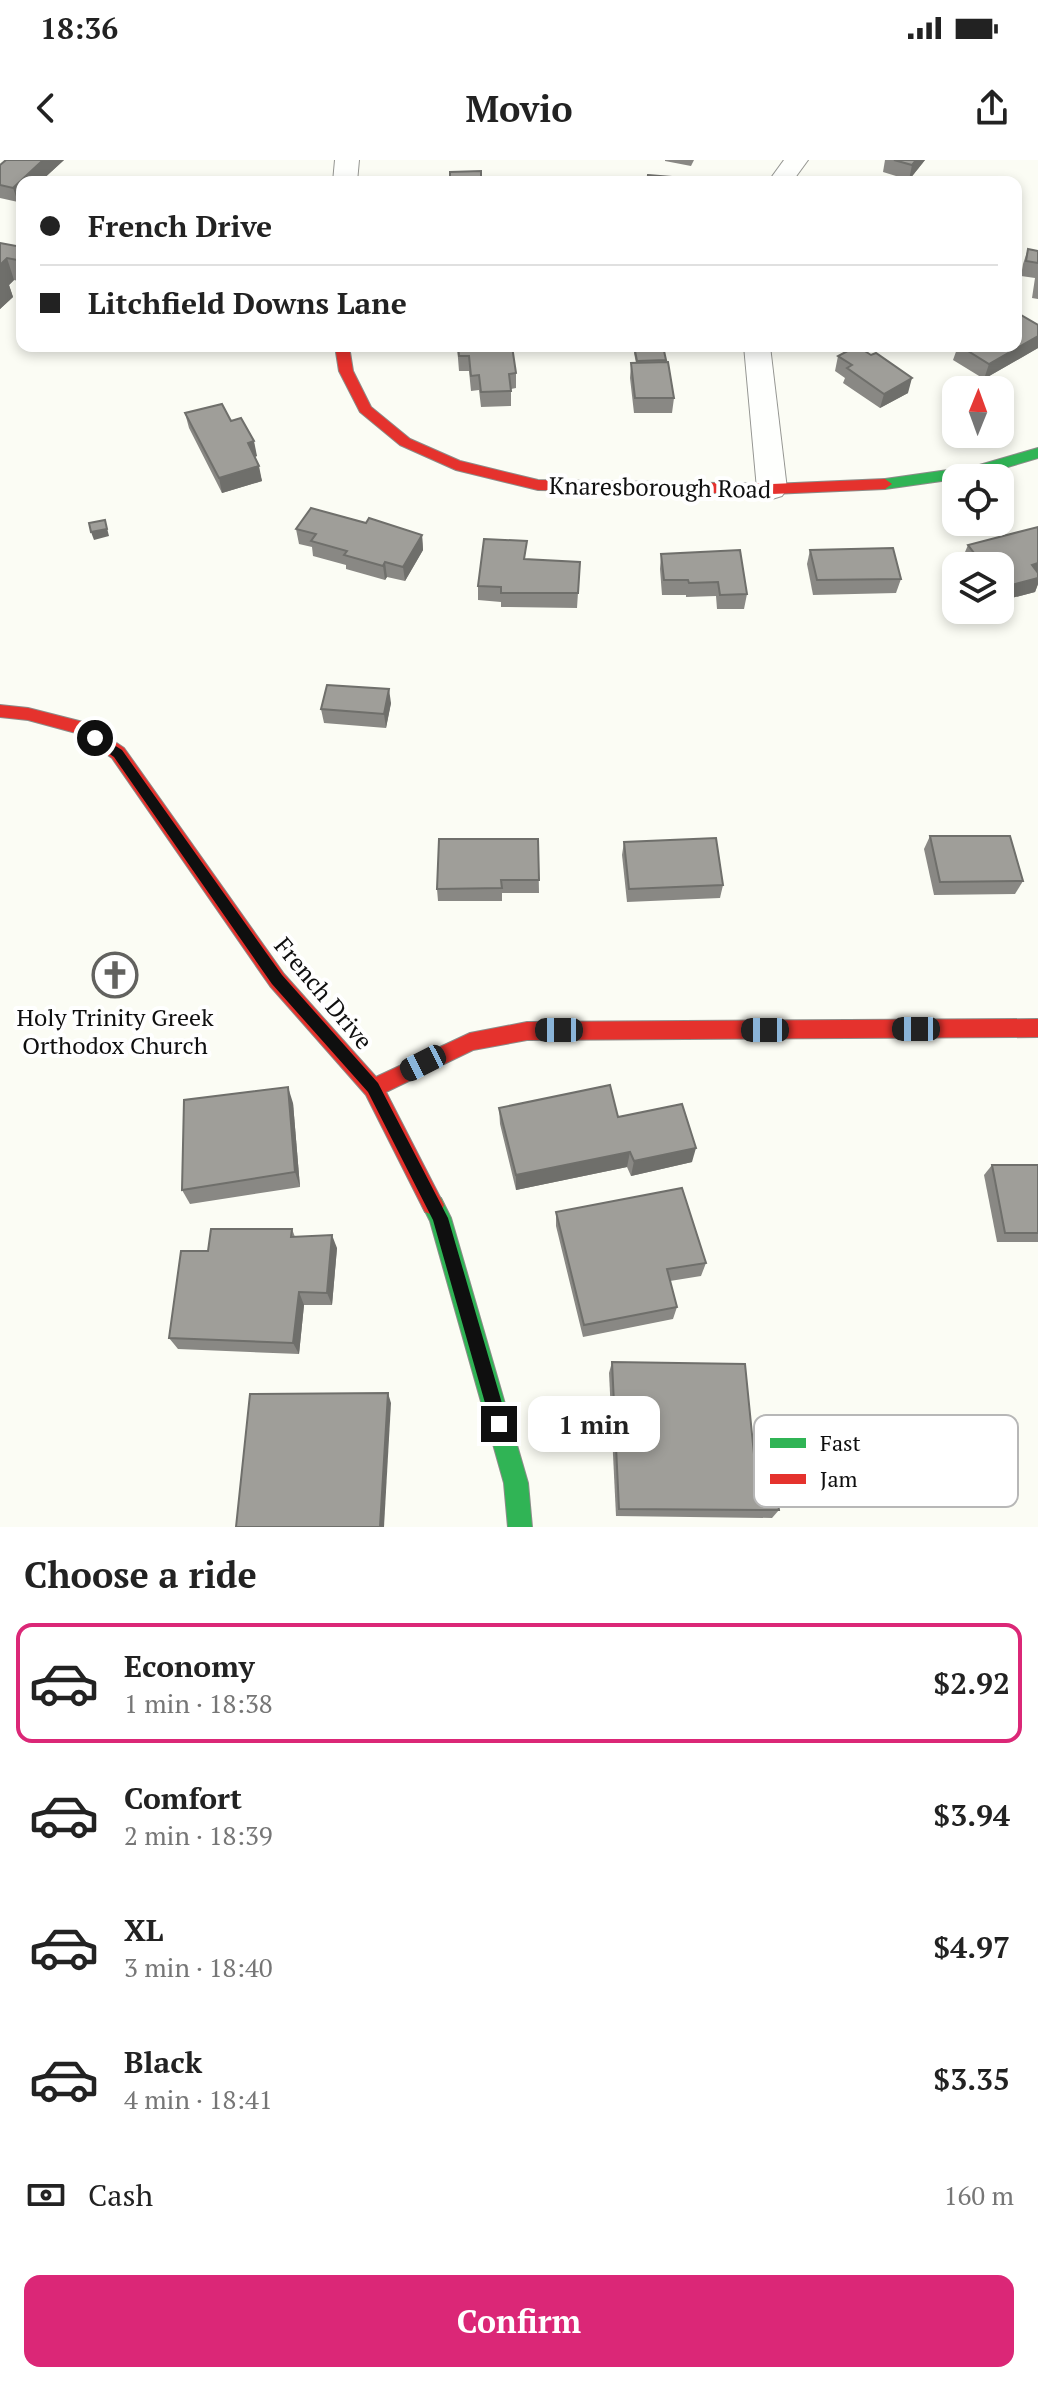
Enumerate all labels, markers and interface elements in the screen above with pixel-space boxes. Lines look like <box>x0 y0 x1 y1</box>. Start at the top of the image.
text: 18:36 <box>40 8 118 48</box>
text: Movio <box>465 85 573 132</box>
icon: back <box>24 86 68 130</box>
icon: share <box>970 86 1014 130</box>
text: French Drive <box>88 206 272 246</box>
text: Litchfield Downs Lane <box>88 283 407 323</box>
north arrow <box>942 376 1014 448</box>
map controls <box>942 376 1014 624</box>
button: locate <box>942 464 1014 536</box>
street label: Knaresborough Road <box>549 469 771 505</box>
button: layers <box>942 552 1014 624</box>
route start <box>77 720 113 756</box>
street label: French Drive <box>268 930 380 1056</box>
church icon: Holy Trinity Greek Orthodox Church <box>91 951 139 999</box>
place label: Holy Trinity Greek Orthodox Church <box>16 1001 214 1061</box>
car <box>892 1017 940 1041</box>
car <box>535 1018 583 1042</box>
car <box>741 1018 789 1042</box>
car <box>396 1041 450 1085</box>
callout: 1 min <box>527 1396 659 1452</box>
route end <box>481 1406 517 1442</box>
text: 1 min <box>558 1407 630 1441</box>
legend <box>754 1415 1018 1507</box>
text: Fast <box>820 1428 861 1457</box>
text: Jam <box>820 1464 858 1493</box>
text: Choose a ride <box>24 1551 257 1598</box>
text: Economy <box>124 1646 255 1686</box>
icon: car <box>28 1647 100 1719</box>
text: $2.92 <box>933 1663 1010 1703</box>
text: 1 min · 18:38 <box>124 1686 273 1720</box>
text: Comfort <box>124 1778 242 1818</box>
icon: car <box>28 1779 100 1851</box>
text: $3.94 <box>933 1795 1010 1835</box>
text: 2 min · 18:39 <box>124 1818 273 1852</box>
text: XL <box>124 1910 163 1950</box>
icon: car <box>28 1911 100 1983</box>
text: $4.97 <box>933 1927 1010 1967</box>
text: 3 min · 18:40 <box>124 1950 273 1984</box>
text: Black <box>124 2042 202 2082</box>
icon: car <box>28 2043 100 2115</box>
text: $3.35 <box>933 2059 1010 2099</box>
text: 4 min · 18:41 <box>124 2082 273 2116</box>
icon: cash <box>24 2173 68 2217</box>
text: Cash <box>88 2175 153 2215</box>
text: 160 m <box>944 2178 1014 2212</box>
button: Confirm <box>24 2275 1014 2367</box>

